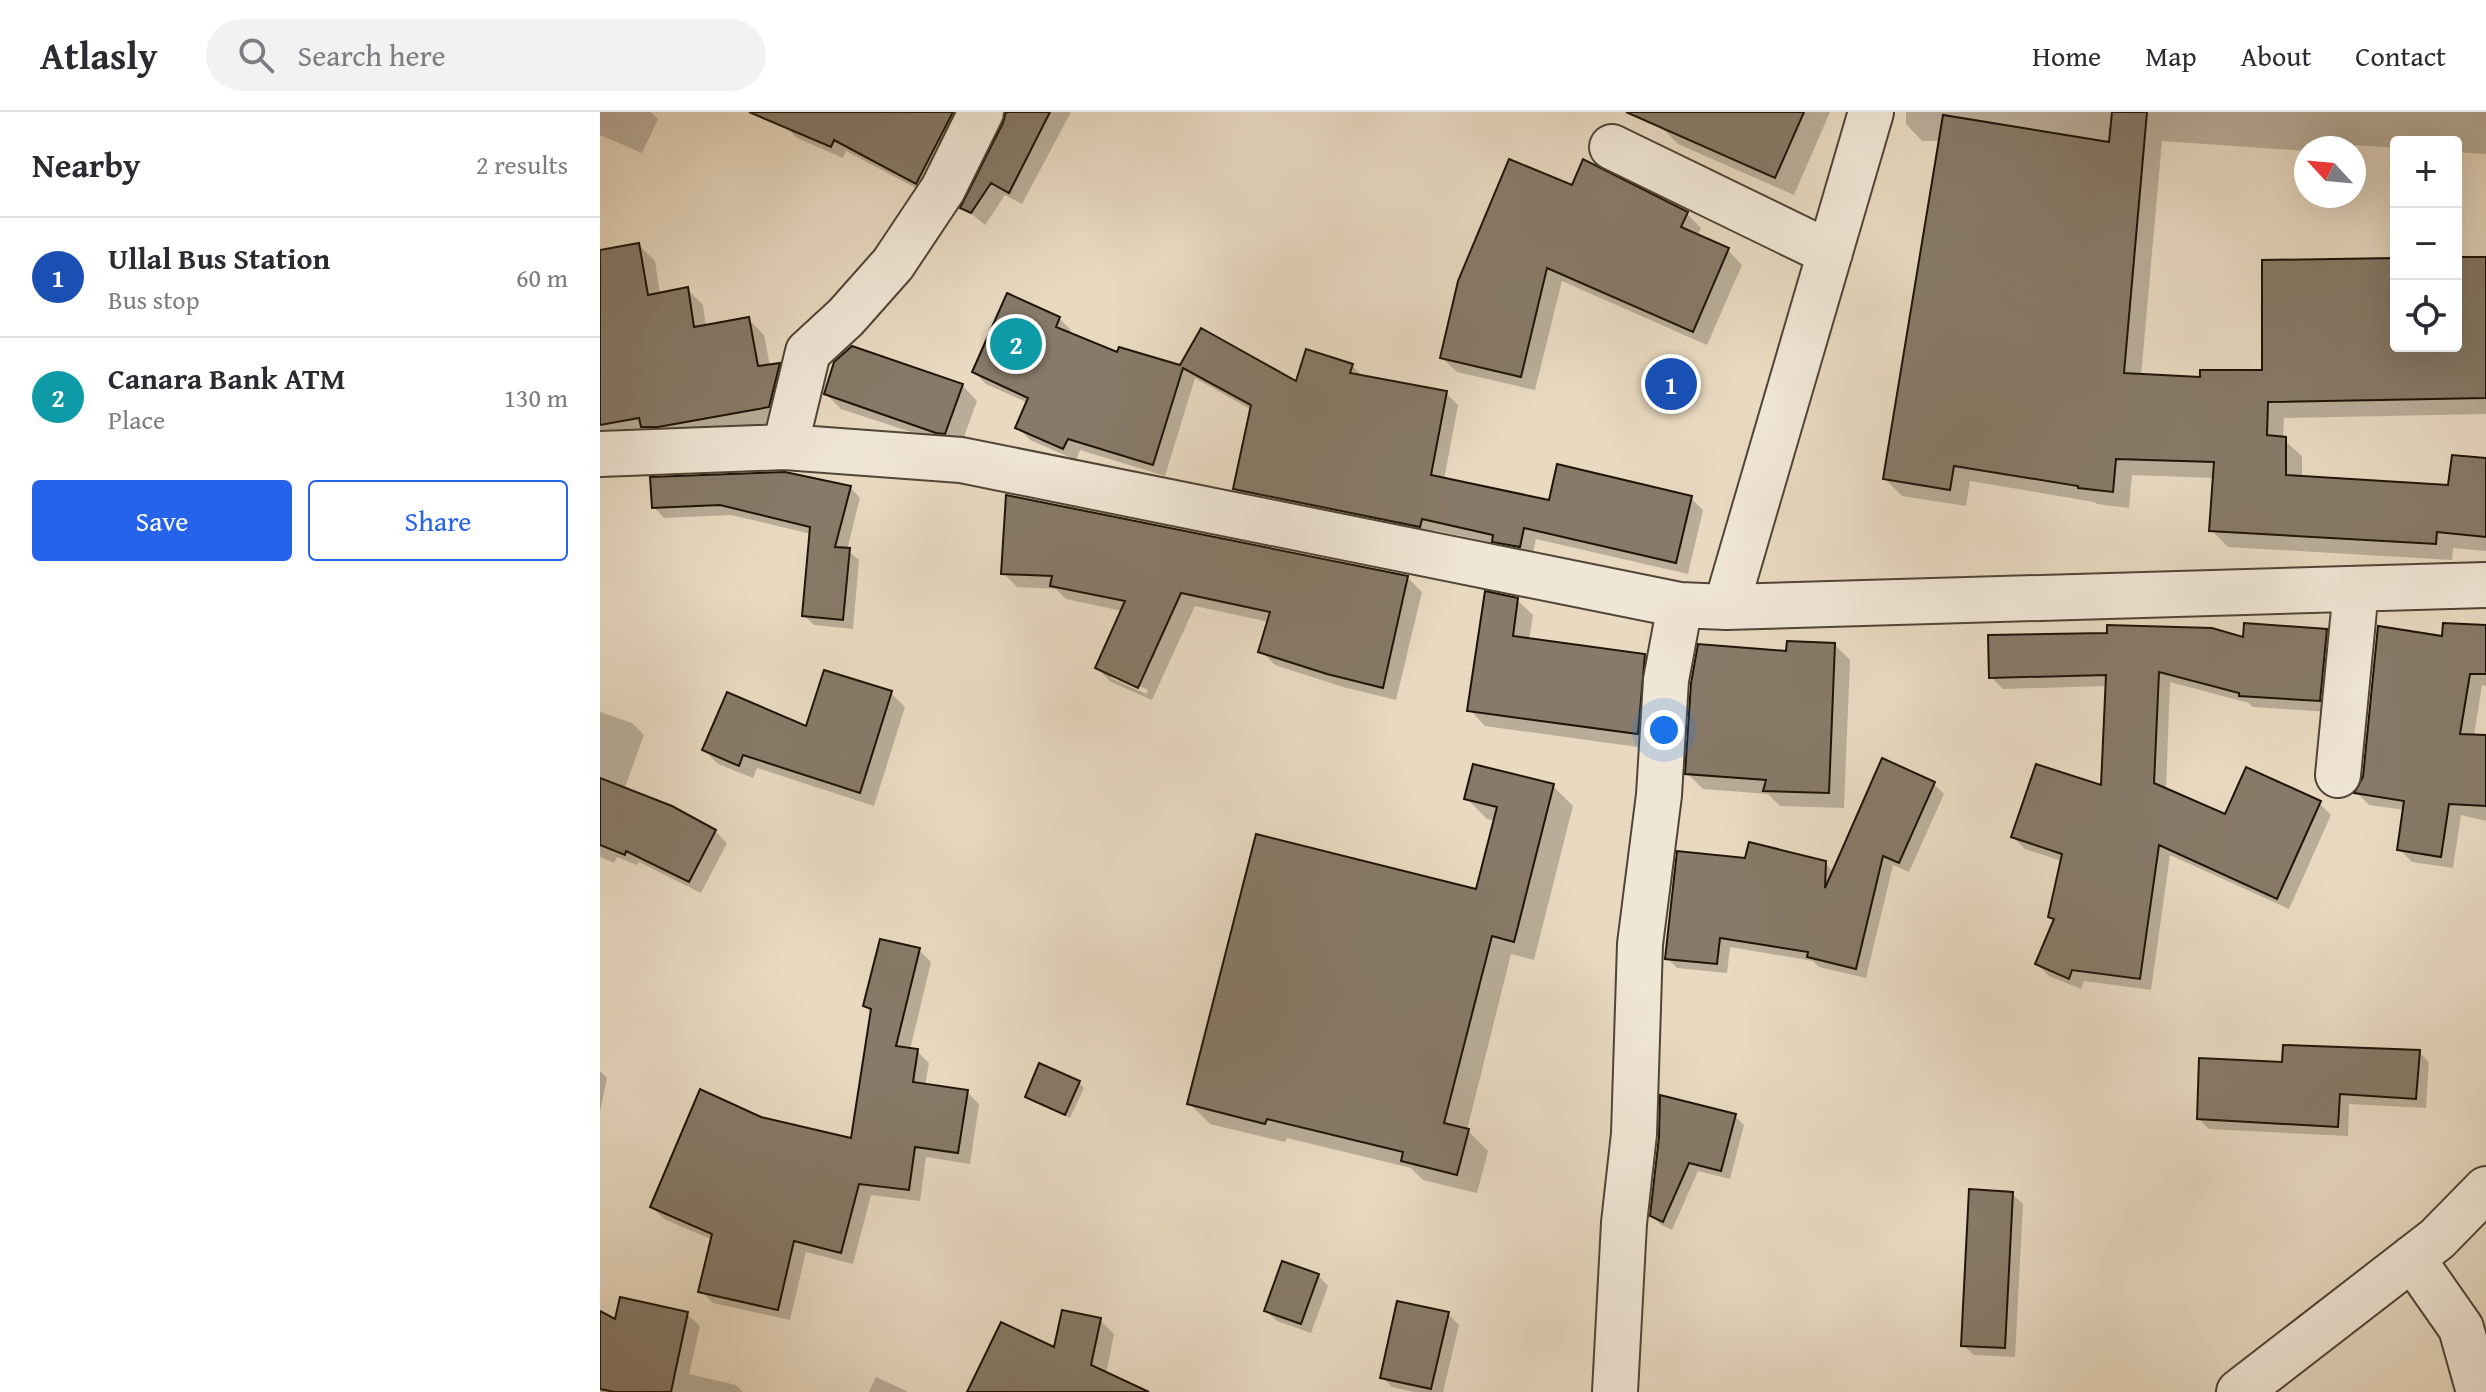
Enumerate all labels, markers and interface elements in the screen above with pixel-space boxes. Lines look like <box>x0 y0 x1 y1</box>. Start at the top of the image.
search box <box>206 19 766 91</box>
text: Atlasly <box>40 27 158 83</box>
icon: search <box>234 33 278 77</box>
text: Search here <box>298 33 446 77</box>
text: Home <box>2032 35 2101 76</box>
text: Map <box>2145 35 2197 76</box>
text: About <box>2241 35 2311 76</box>
text: Contact <box>2355 35 2446 76</box>
north arrow <box>2294 136 2366 208</box>
map controls <box>2390 136 2462 352</box>
button: + <box>2390 136 2462 208</box>
text: Nearby <box>32 140 141 189</box>
text: 2 results <box>476 145 568 184</box>
button: − <box>2390 208 2462 280</box>
text: Ullal Bus Station <box>108 236 330 280</box>
text: 1 <box>51 258 65 297</box>
text: 60 m <box>516 258 568 297</box>
text: Bus stop <box>108 280 200 319</box>
button: locate <box>2390 280 2462 352</box>
pin: 2 <box>990 314 1042 374</box>
pin: 1 <box>1645 354 1697 414</box>
text: Canara Bank ATM <box>108 356 345 400</box>
text: 2 <box>51 378 65 417</box>
text: 130 m <box>503 378 568 417</box>
text: Place <box>108 400 165 439</box>
button: Save <box>32 480 292 561</box>
button: Share <box>308 480 568 561</box>
your location <box>1644 710 1684 750</box>

